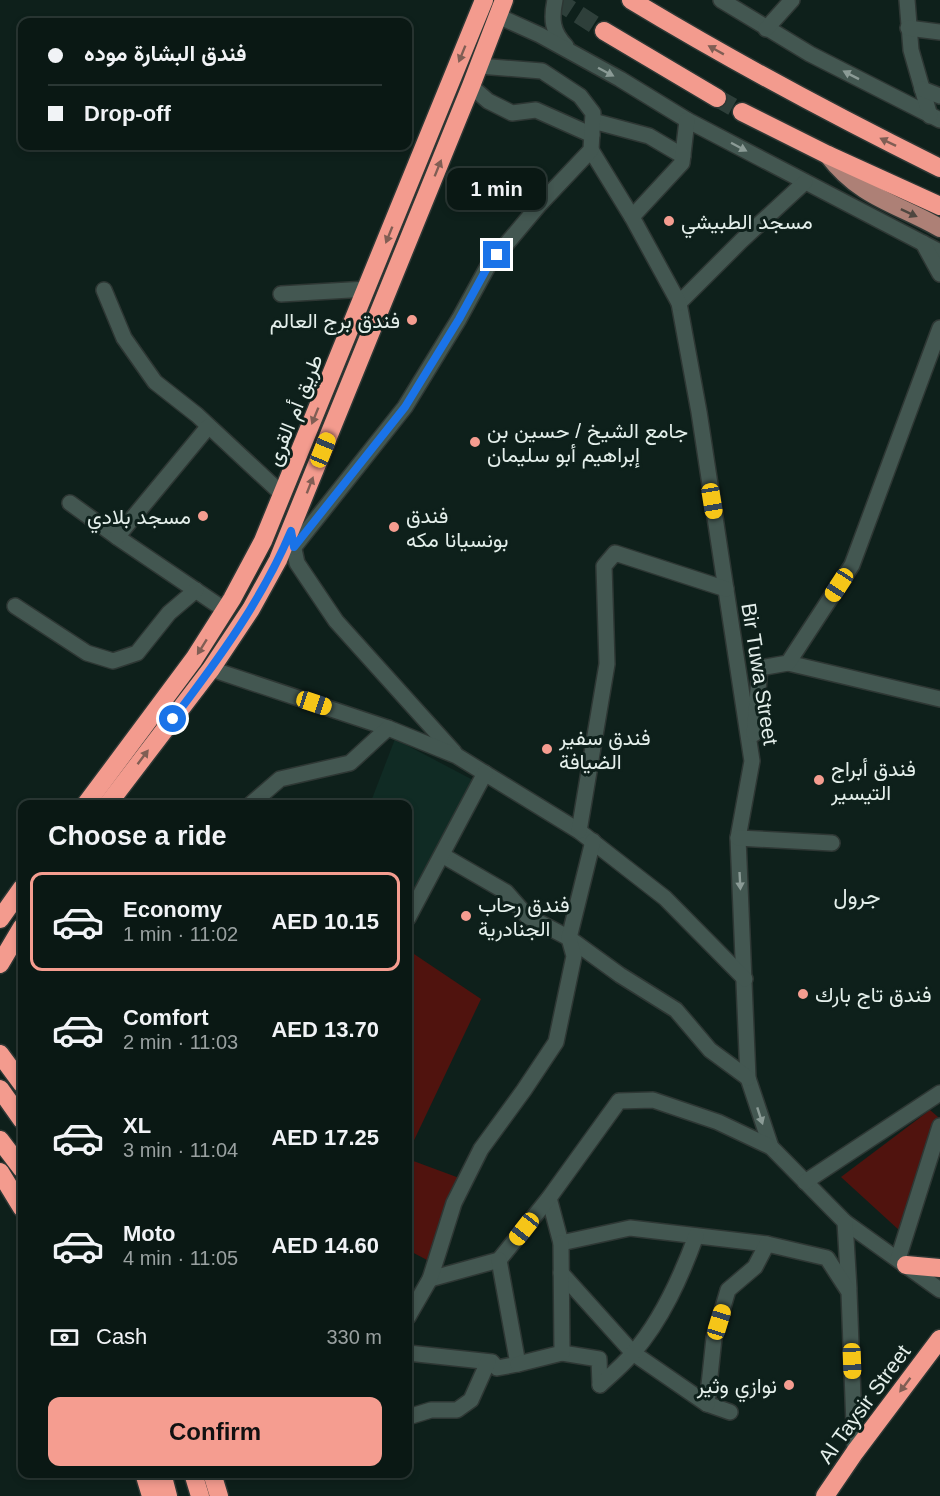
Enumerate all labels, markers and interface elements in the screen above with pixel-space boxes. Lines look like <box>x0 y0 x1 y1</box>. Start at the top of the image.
text: فندق البشارة موده <box>84 41 247 66</box>
one-way arrow <box>457 45 466 63</box>
one-way arrow <box>707 45 724 55</box>
one-way arrow <box>598 67 615 77</box>
one-way arrow <box>842 70 859 79</box>
text: Drop-off <box>84 101 171 126</box>
one-way arrow <box>879 138 896 147</box>
one-way arrow <box>731 142 748 152</box>
one-way arrow <box>433 158 443 176</box>
callout: 1 min <box>448 168 546 210</box>
text: 1 min <box>470 178 523 200</box>
one-way arrow <box>900 208 917 217</box>
place label: مسجد الطبيشي <box>681 210 813 239</box>
marker: مسجد الطبيشي <box>662 214 676 228</box>
one-way arrow <box>384 226 393 244</box>
route end <box>483 241 510 268</box>
place label: فندق برج العالم <box>270 309 400 335</box>
marker: فندق برج العالم <box>405 313 419 327</box>
street label: طريق أم القرى <box>261 351 330 470</box>
one-way arrow <box>310 407 320 425</box>
place label: جامع الشيخ / حسين بن إبراهيم أبو سليمان <box>487 419 688 469</box>
car <box>308 430 338 470</box>
marker: جامع الشيخ / حسين بن إبراهيم أبو سليمان <box>468 435 482 449</box>
one-way arrow <box>305 475 315 493</box>
car <box>700 482 724 520</box>
place label: فندق بونسيانا مكه <box>406 504 509 553</box>
place label: مسجد بلادي <box>87 505 191 534</box>
marker: مسجد بلادي <box>196 509 210 523</box>
marker: فندق بونسيانا مكه <box>387 520 401 534</box>
car <box>822 565 856 605</box>
street label: Bir Tuwa Street <box>737 601 783 747</box>
one-way arrow <box>196 639 207 655</box>
car <box>294 689 334 717</box>
route start <box>159 705 186 732</box>
place label: فندق سفير الضيافة <box>558 726 651 774</box>
marker: فندق سفير الضيافة <box>540 742 554 756</box>
one-way arrow <box>137 750 149 765</box>
place label: فندق أبراج التيسير <box>830 757 916 806</box>
marker: فندق أبراج التيسير <box>812 773 826 787</box>
text: Choose a ride <box>48 821 227 851</box>
one-way arrow <box>736 872 745 891</box>
district label: جرول <box>834 884 880 910</box>
place label: فندق رحاب الجنادرية <box>478 893 570 942</box>
icon: car <box>51 895 105 949</box>
text: Economy <box>123 897 222 922</box>
text: AED 10.15 <box>271 909 379 934</box>
marker: فندق رحاب الجنادرية <box>459 909 473 923</box>
text: 1 min · 11:02 <box>123 923 238 945</box>
place label: فندق تاج بارك <box>815 983 931 1009</box>
marker: فندق تاج بارك <box>796 987 810 1001</box>
icon: car <box>51 1003 105 1057</box>
text: Comfort <box>123 1005 209 1030</box>
text: AED 13.70 <box>271 1017 379 1042</box>
text: 2 min · 11:03 <box>123 1031 238 1053</box>
one-way arrow <box>756 1107 766 1125</box>
icon: car <box>51 1111 105 1165</box>
text: XL <box>123 1113 151 1138</box>
text: AED 17.25 <box>271 1125 379 1150</box>
text: 3 min · 11:04 <box>123 1139 238 1161</box>
car <box>506 1209 542 1249</box>
icon: car <box>51 1219 105 1273</box>
text: Moto <box>123 1221 176 1246</box>
text: AED 14.60 <box>271 1233 379 1258</box>
text: 4 min · 11:05 <box>123 1247 238 1269</box>
car <box>705 1302 733 1342</box>
icon: cash <box>48 1321 81 1354</box>
text: Cash <box>96 1324 147 1349</box>
text: 330 m <box>326 1326 382 1348</box>
street label: Al Taysir Street <box>813 1340 915 1468</box>
car <box>842 1343 862 1379</box>
place label: نوازي وثير <box>696 1374 777 1403</box>
one-way arrow <box>899 1377 911 1393</box>
marker: نوازي وثير <box>782 1378 796 1392</box>
button: Confirm <box>48 1397 382 1466</box>

